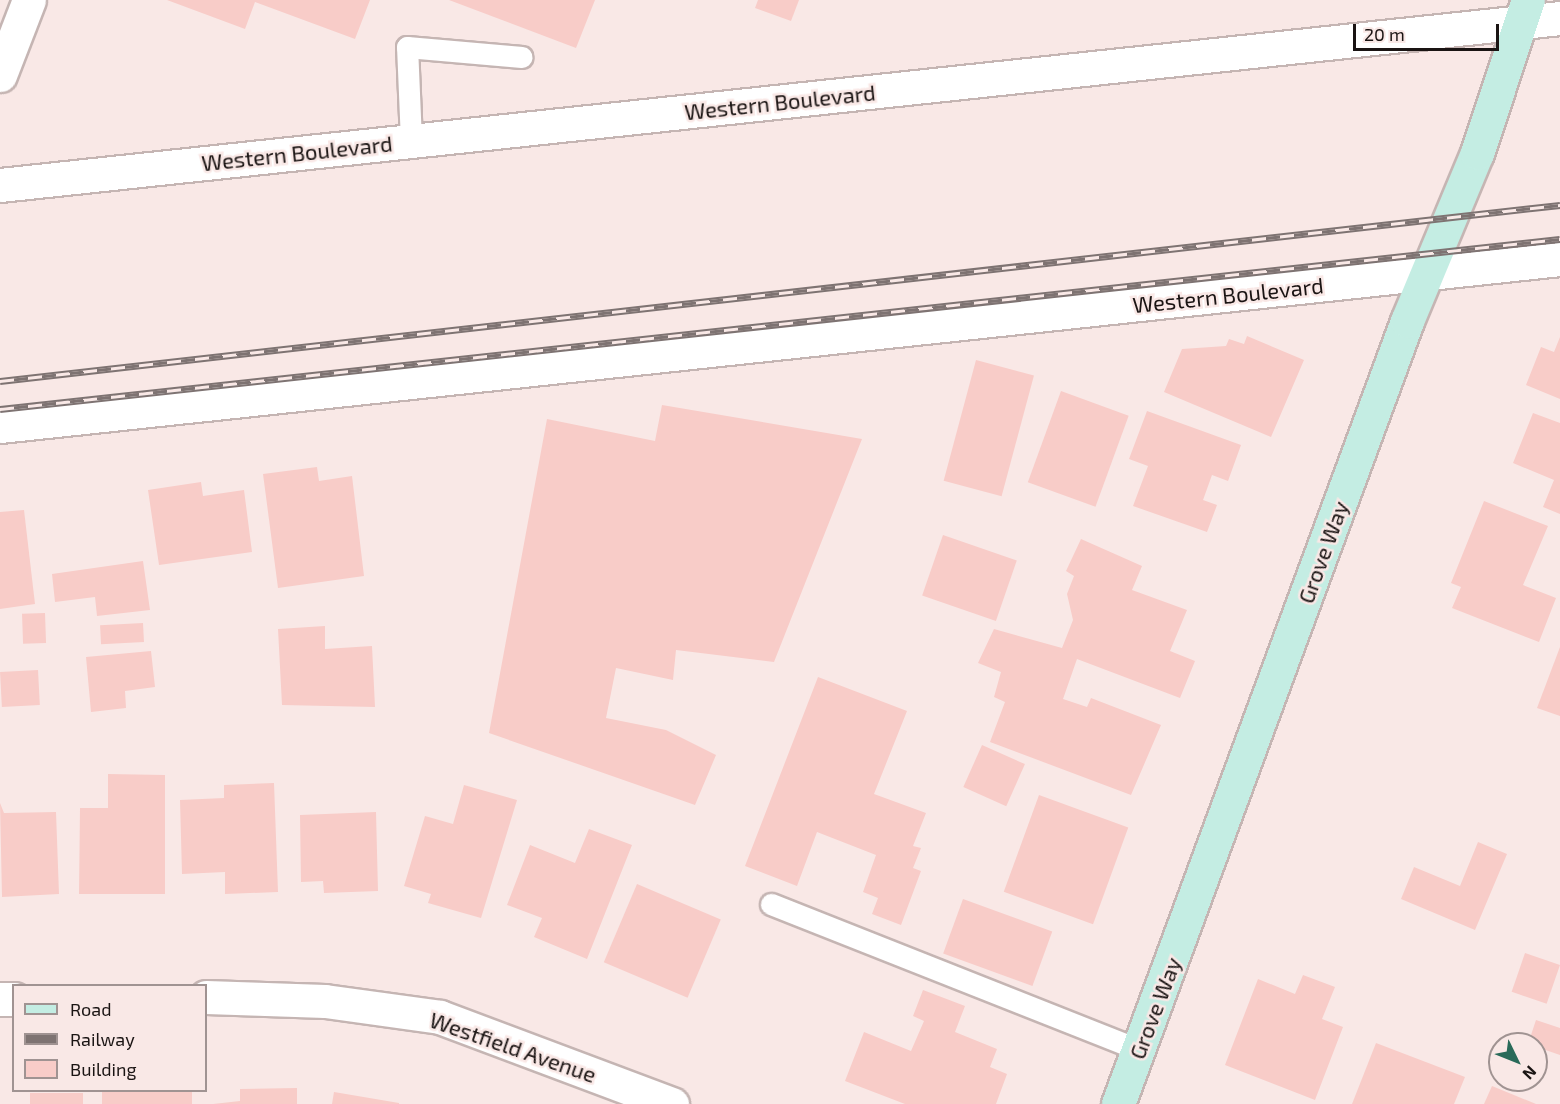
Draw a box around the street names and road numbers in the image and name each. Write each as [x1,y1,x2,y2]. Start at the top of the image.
street label: Western Boulevard [683,79,877,125]
street label: Western Boulevard [200,130,394,176]
street label: Western Boulevard [1131,272,1325,318]
street label: Grove Way [1292,497,1354,607]
street label: Grove Way [1123,953,1187,1063]
street label: Westfield Avenue [426,1006,600,1088]

